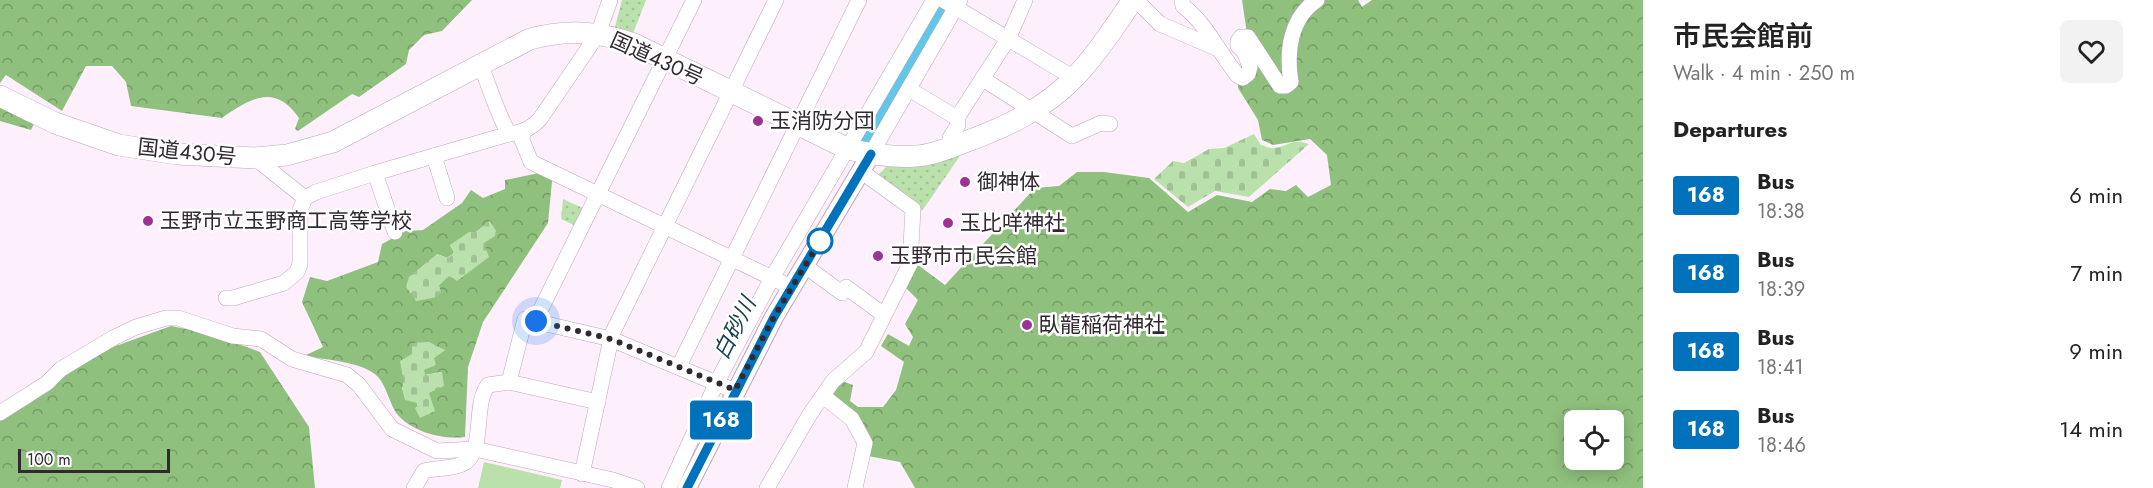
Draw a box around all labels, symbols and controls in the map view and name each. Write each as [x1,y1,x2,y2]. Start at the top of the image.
text: 市民会館前 [1673,16,1813,57]
button: heart [2060,20,2123,83]
street label: 国道430号 [606,25,708,93]
text: Walk · 4 min · 250 m [1673,59,1855,88]
place label: 玉消防分団 [770,106,875,136]
text: Departures [1673,113,1787,145]
marker: 玉消防分団 [751,114,765,128]
street label: 国道430号 [136,132,238,172]
text: Bus [1757,165,1794,197]
place label: 御神体 [977,167,1040,197]
marker: 御神体 [958,175,972,189]
text: 6 min [2069,179,2123,211]
text: 168 [1687,180,1725,210]
text: 18:38 [1757,197,1805,226]
place label: 玉野市立玉野商工高等学校 [160,206,412,236]
place label: 玉比咩神社 [960,208,1065,238]
marker: 玉野市立玉野商工高等学校 [141,214,155,228]
marker: 玉比咩神社 [941,216,955,230]
unlabelled marker [807,228,833,254]
place label: 玉野市市民会館 [890,241,1037,271]
text: Bus [1757,243,1794,275]
marker: 玉野市市民会館 [871,249,885,263]
text: 7 min [2070,257,2123,289]
text: 168 [1687,258,1725,288]
text: 18:39 [1757,275,1805,304]
water label: 白砂川 [705,290,764,365]
your location [521,306,551,336]
place label: 臥龍稲荷神社 [1039,310,1165,340]
marker: 臥龍稲荷神社 [1020,318,1034,332]
text: Bus [1757,321,1794,353]
text: 9 min [2069,335,2123,367]
text: 168 [1687,336,1725,366]
text: 18:41 [1757,353,1804,382]
text: Bus [1757,399,1794,431]
line badge: 168 [686,400,756,440]
text: 168 [702,405,740,435]
map controls [1564,410,1624,470]
button: locate [1564,410,1624,470]
text: 14 min [2059,413,2123,445]
text: 168 [1687,414,1725,444]
text: 18:46 [1757,431,1806,460]
scale bar [18,446,170,474]
text: 100 m [27,448,71,471]

